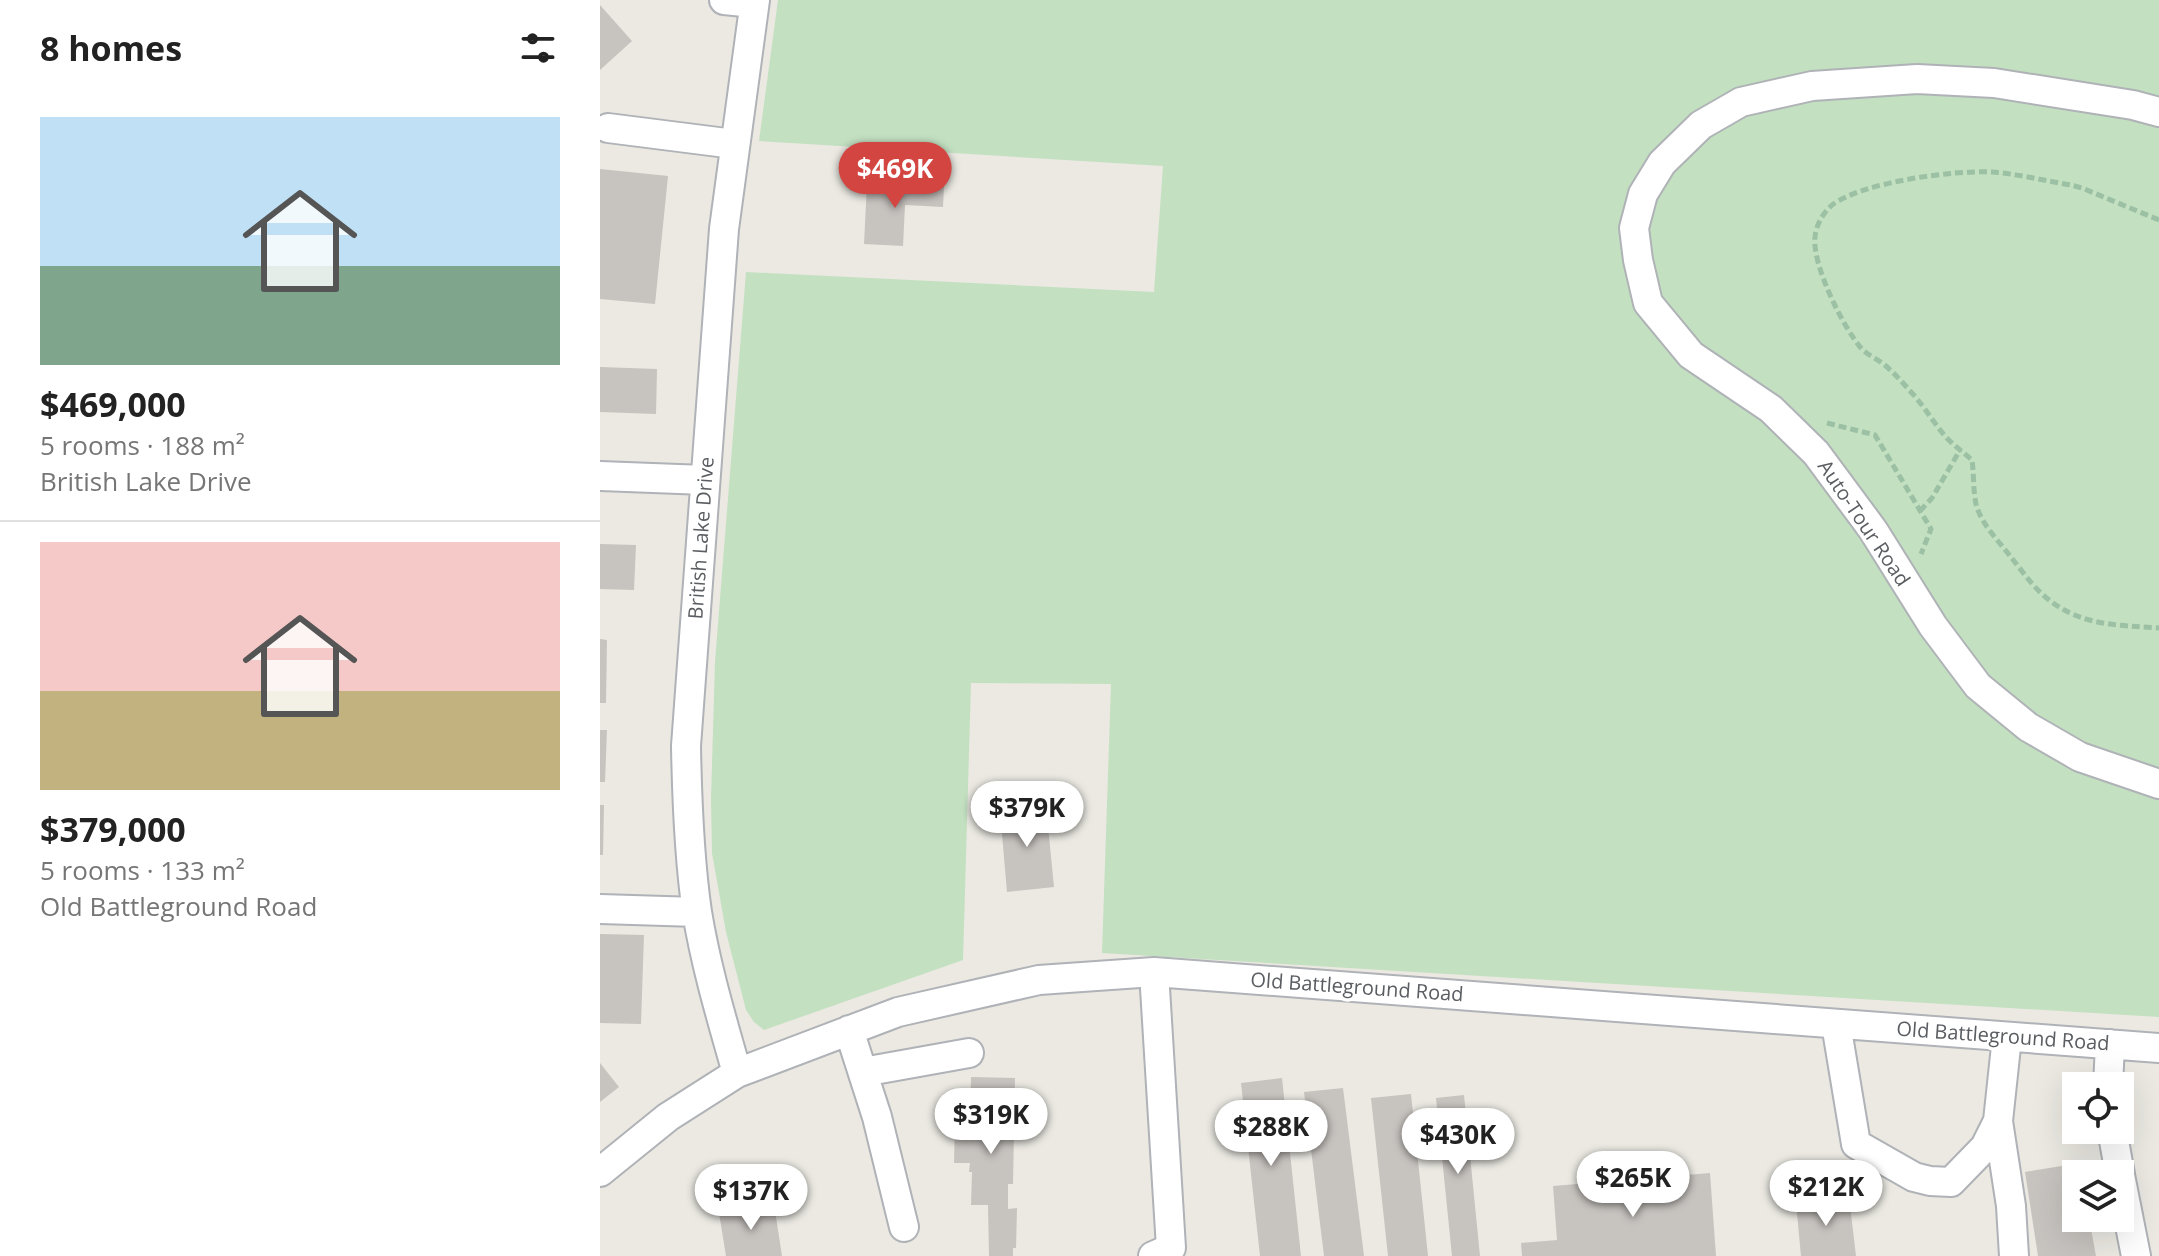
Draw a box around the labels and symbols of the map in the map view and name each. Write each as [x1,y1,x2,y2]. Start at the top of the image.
pin: $469K [839,142,951,210]
street label: Auto-Tour Road [1812,454,1917,591]
street label: British Lake Drive [681,456,720,620]
pin: $379K [971,781,1083,849]
street label: Old Battleground Road [1250,966,1464,1007]
street label: Old Battleground Road [1896,1015,2110,1056]
pin: $319K [935,1088,1047,1156]
pin: $288K [1215,1100,1327,1168]
pin: $430K [1402,1108,1514,1176]
pin: $265K [1577,1151,1689,1219]
pin: $212K [1770,1160,1882,1228]
pin: $137K [695,1164,807,1232]

